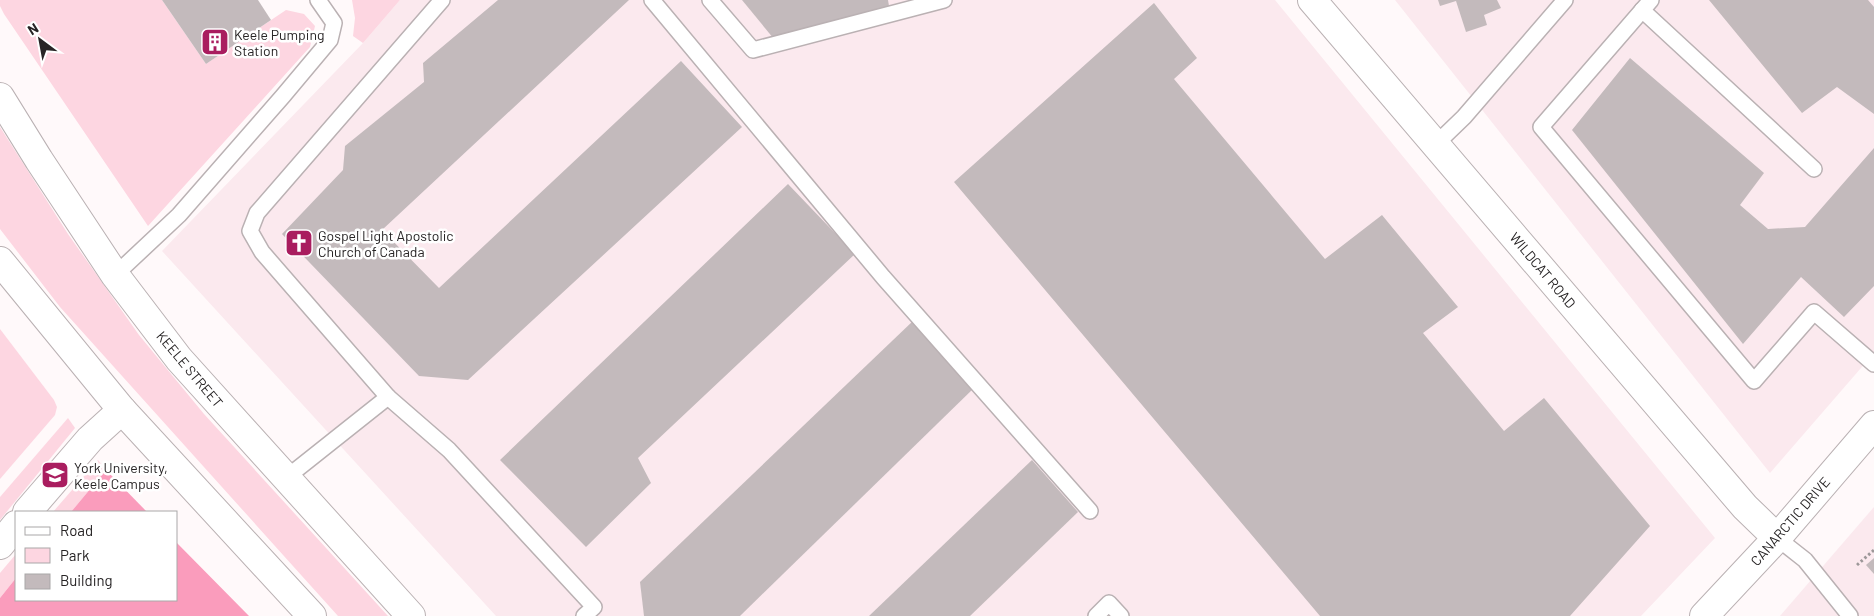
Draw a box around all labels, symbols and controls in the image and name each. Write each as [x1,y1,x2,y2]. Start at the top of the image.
north arrow [15,15,65,65]
text: N [24,19,41,38]
place label: Keele Pumping Station [234,26,324,59]
building icon: Keele Pumping Station [200,27,230,57]
place label: Gospel Light Apostolic Church of Canada [318,227,454,260]
church icon: Gospel Light Apostolic Church of Canada [284,228,314,258]
street label: WILDCAT ROAD [1506,229,1580,311]
street label: KEELE STREET [153,328,227,411]
place label: York University, Keele Campus [74,459,168,492]
school or university icon: York University, Keele Campus [40,460,70,490]
street label: CANARCTIC DRIVE [1747,473,1833,569]
legend [15,511,178,601]
text: Road [60,521,93,539]
text: Park [60,546,90,564]
text: Building [60,571,113,589]

